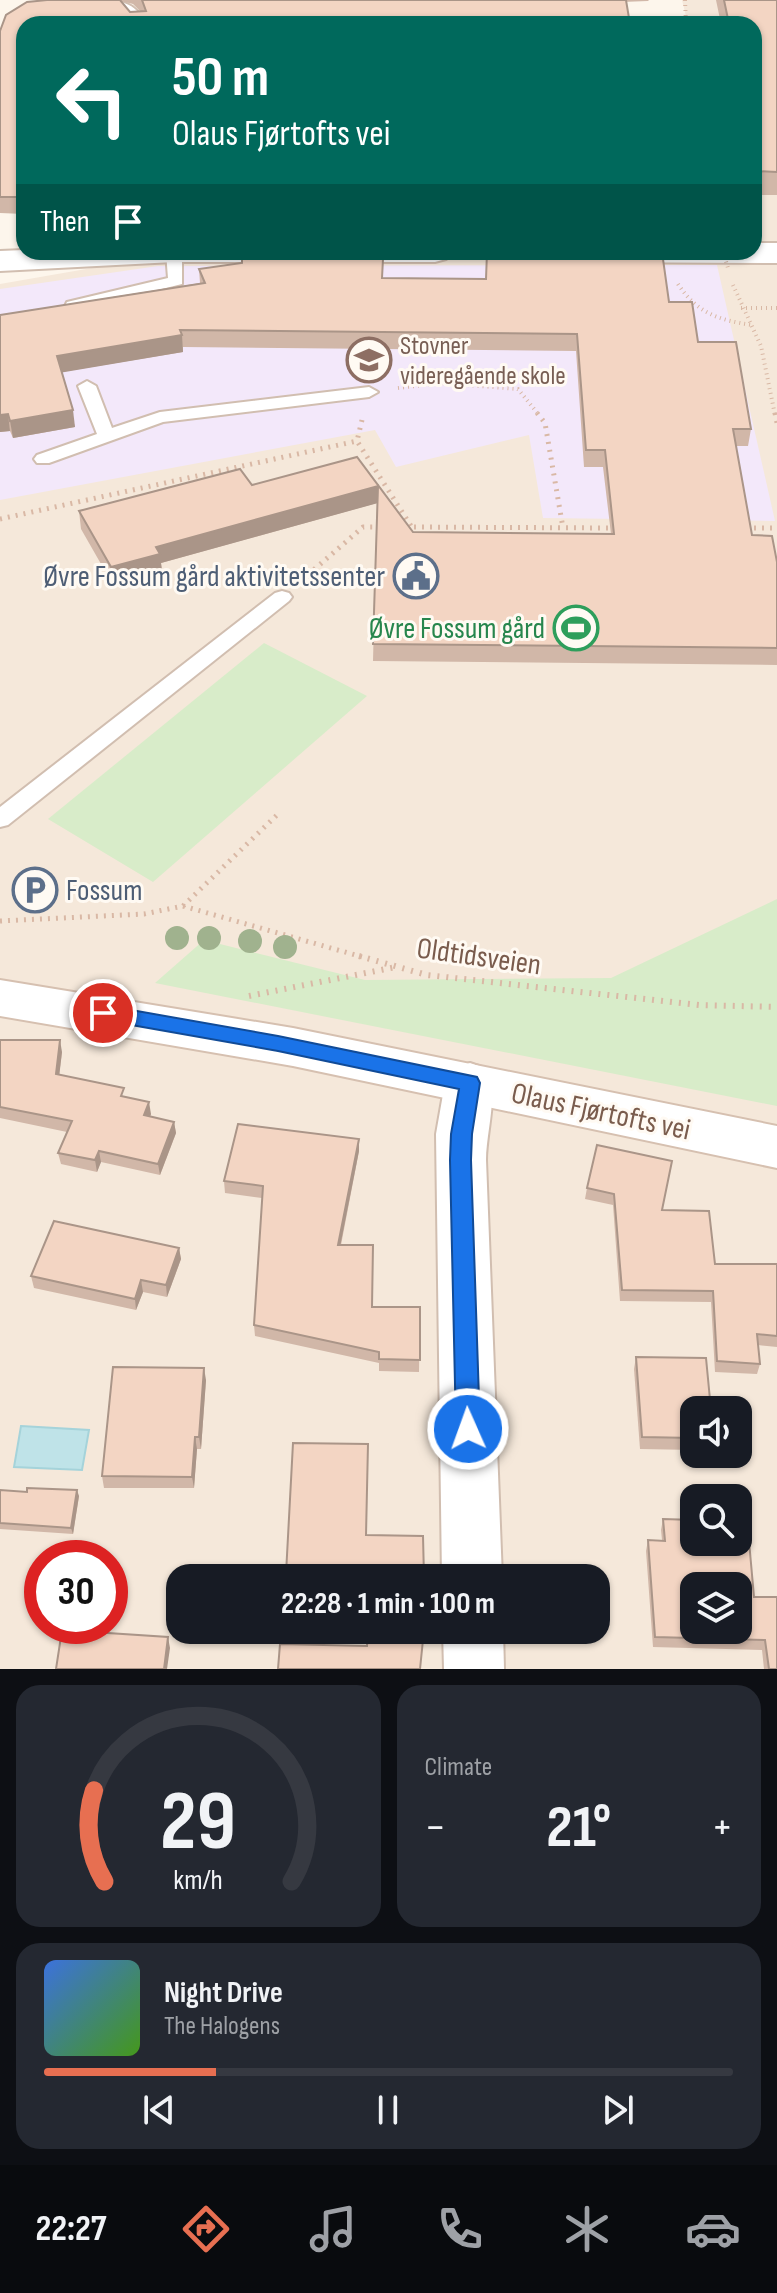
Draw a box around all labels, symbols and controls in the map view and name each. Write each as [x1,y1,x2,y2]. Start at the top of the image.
text: 50 m [172,45,269,112]
icon: left [40,48,144,152]
text: Olaus Fjørtofts vei [172,113,390,156]
icon: arrive [106,200,150,244]
text: Then [40,204,90,240]
place label: Stovner videregående skole [400,331,566,392]
school or university icon: Stovner videregående skole [345,336,393,384]
public building icon: Øvre Fossum gård aktivitetssenter [392,552,440,600]
place label: Øvre Fossum gård aktivitetssenter [43,559,385,595]
sports icon: Øvre Fossum gård [552,604,600,652]
place label: Øvre Fossum gård [369,611,545,647]
parking icon: Fossum [11,866,59,914]
place label: Fossum [66,873,142,909]
street label: Oldtidsveien [415,930,543,983]
pin [69,979,137,1047]
icon: arrive [81,991,125,1035]
street label: Olaus Fjørtofts vei [508,1075,694,1149]
position arrow [426,1387,510,1471]
map controls [680,1396,752,1644]
button: sound [680,1396,752,1468]
button: search [680,1484,752,1556]
speed limit sign: 30 [24,1540,128,1644]
button: layers [680,1572,752,1644]
text: 22:28 · 1 min · 100 m [281,1586,495,1622]
text: Climate [425,1752,492,1783]
text: 29 [160,1773,236,1873]
text: 21° [546,1792,611,1864]
text: − [425,1801,446,1854]
text: + [711,1801,733,1854]
text: km/h [174,1863,223,1898]
text: Night Drive [164,1975,283,2011]
text: The Halogens [164,2011,280,2042]
icon: previous [137,2088,181,2132]
icon: pause [366,2088,410,2132]
icon: next [596,2088,640,2132]
icon: directions [178,2201,234,2257]
icon: music [305,2201,361,2257]
icon: phone [432,2201,488,2257]
icon: climate [559,2201,615,2257]
icon: car [685,2201,741,2257]
text: 22:27 [35,2208,107,2251]

